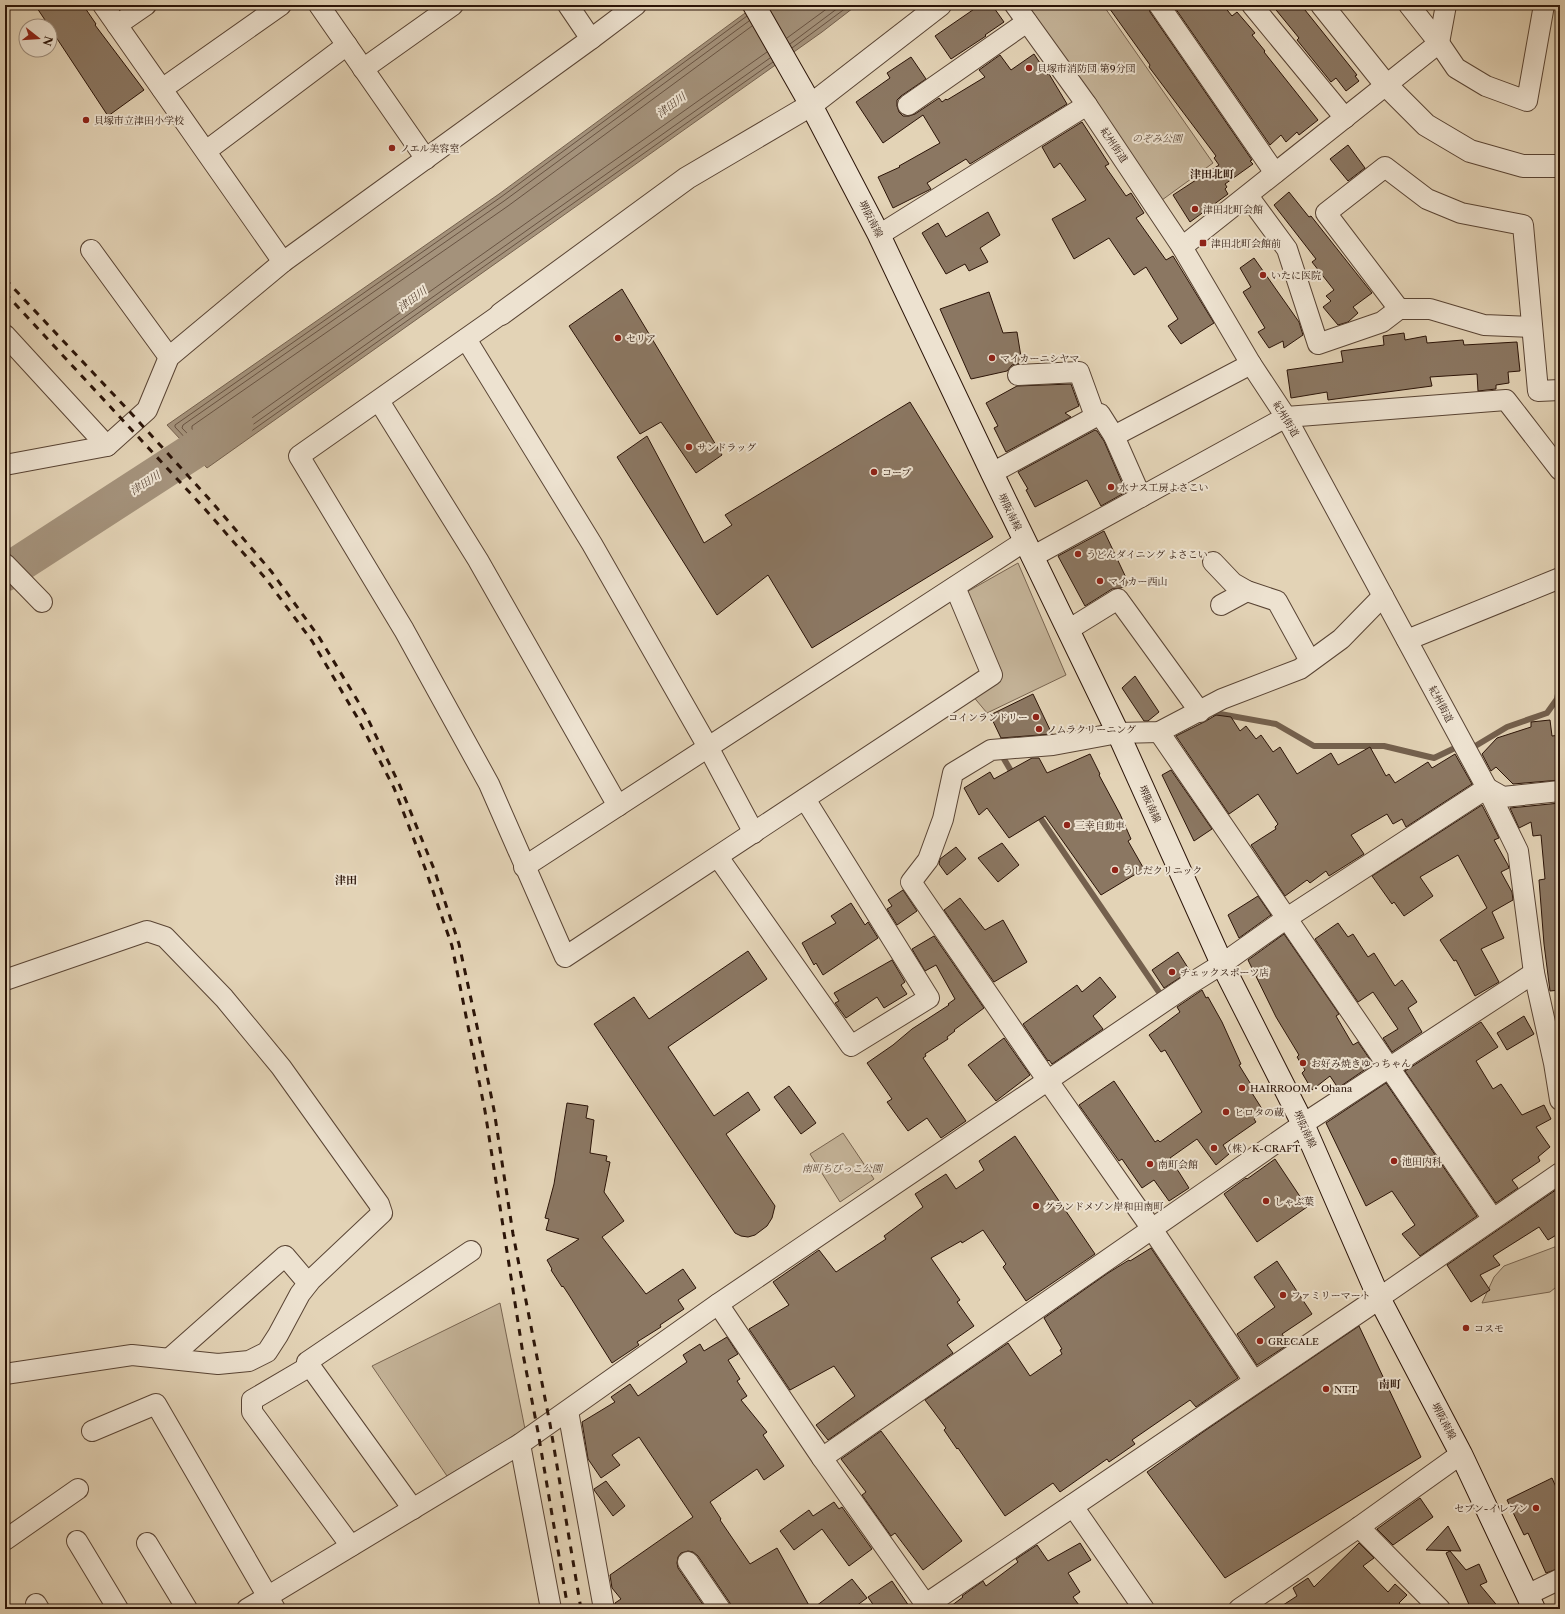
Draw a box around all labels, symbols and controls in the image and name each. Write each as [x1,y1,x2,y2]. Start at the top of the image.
north arrow [18,18,58,58]
text: N [39,34,56,48]
place label: 貝塚市消防団 第9分団 [1037,62,1136,75]
marker: 貝塚市消防団 第9分団 [1024,63,1034,73]
water label: 津田川 [654,89,689,121]
place label: 貝塚市立津田小学校 [94,114,184,127]
marker: 貝塚市立津田小学校 [81,115,91,125]
street label: 紀州街道 [1097,125,1131,165]
park label: のぞみ公園 [1132,132,1184,145]
place label: ノエル美容室 [400,142,460,155]
marker: ノエル美容室 [387,143,397,153]
district label: 津田北町 [1190,167,1234,181]
street label: 堺阪南線 [856,198,886,240]
place label: 津田北町会館 [1203,203,1263,216]
marker: 津田北町会館 [1190,204,1200,214]
place label: 津田北町会館前 [1211,237,1281,250]
marker: 津田北町会館前 [1198,238,1208,248]
place label: いたに医院 [1271,269,1321,282]
marker: いたに医院 [1258,270,1268,280]
water label: 津田川 [395,283,430,315]
place label: セリア [626,332,656,345]
marker: セリア [613,333,623,343]
place label: マイカーニシヤマ [1000,352,1080,365]
marker: マイカーニシヤマ [987,353,997,363]
street label: 紀州街道 [1270,399,1302,439]
place label: サンドラッグ [697,441,756,454]
marker: サンドラッグ [684,442,694,452]
place label: コープ [882,466,912,479]
marker: コープ [869,467,879,477]
water label: 津田川 [127,468,163,498]
place label: 水ナス工房よさこい [1119,481,1209,494]
marker: 水ナス工房よさこい [1106,482,1116,492]
street label: 堺阪南線 [995,491,1025,533]
place label: うどんダイニング よさこい [1086,548,1208,561]
marker: うどんダイニング よさこい [1073,549,1083,559]
place label: マイカー西山 [1108,575,1168,588]
marker: マイカー西山 [1095,576,1105,586]
street label: 紀州街道 [1426,683,1456,725]
place label: コインランドリー [948,711,1028,724]
marker: コインランドリー [1031,712,1041,722]
place label: ノムラクリーニング [1047,723,1136,736]
marker: ノムラクリーニング [1034,724,1044,734]
street label: 堺阪南線 [1136,783,1164,825]
place label: 三幸自動車 [1075,819,1125,832]
marker: 三幸自動車 [1062,820,1072,830]
place label: うしだクリニック [1123,864,1202,877]
marker: うしだクリニック [1110,865,1120,875]
district label: 津田 [335,873,357,887]
place label: チェックスポーツ店 [1180,966,1269,979]
marker: チェックスポーツ店 [1167,967,1177,977]
place label: お好み焼きゆっちゃん [1311,1057,1411,1070]
marker: お好み焼きゆっちゃん [1298,1058,1308,1068]
place label: HAIRROOM・Ohana [1250,1082,1353,1095]
marker: HAIRROOM・Ohana [1237,1083,1247,1093]
place label: ヒロタの蔵 [1234,1106,1284,1119]
marker: ヒロタの蔵 [1221,1107,1231,1117]
street label: 堺阪南線 [1291,1108,1319,1150]
place label: （株）K-CRAFT [1222,1142,1301,1155]
marker: （株）K-CRAFT [1209,1143,1219,1153]
place label: 池田内科 [1402,1155,1442,1168]
marker: 池田内科 [1389,1156,1399,1166]
place label: 南町会館 [1158,1158,1198,1171]
marker: 南町会館 [1145,1159,1155,1169]
park label: 南町ちびっこ公園 [802,1162,884,1175]
place label: しゃぶ葉 [1274,1195,1314,1208]
marker: しゃぶ葉 [1261,1196,1271,1206]
place label: グランドメゾン岸和田南町 [1044,1200,1164,1213]
marker: グランドメゾン岸和田南町 [1031,1201,1041,1211]
place label: ファミリーマート [1291,1289,1371,1302]
marker: ファミリーマート [1278,1290,1288,1300]
place label: コスモ [1474,1322,1504,1335]
marker: コスモ [1461,1323,1471,1333]
place label: GRECALE [1268,1335,1319,1348]
marker: GRECALE [1255,1336,1265,1346]
district label: 南町 [1379,1377,1401,1391]
place label: NTT [1334,1383,1358,1396]
marker: NTT [1321,1384,1331,1394]
street label: 堺阪南線 [1429,1400,1459,1442]
place label: セブン-イレブン [1454,1502,1528,1515]
marker: セブン-イレブン [1531,1503,1541,1513]

